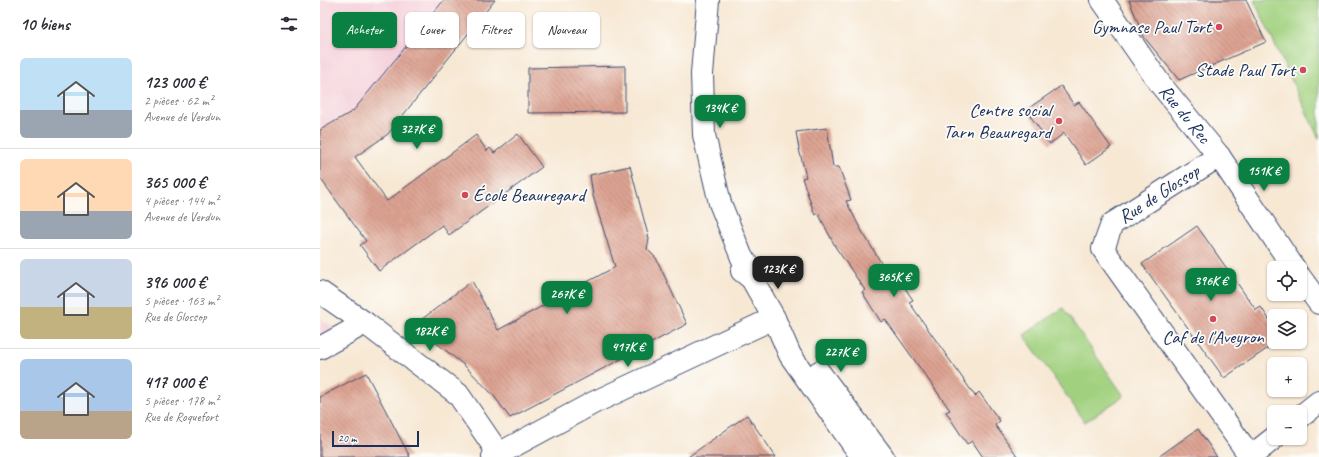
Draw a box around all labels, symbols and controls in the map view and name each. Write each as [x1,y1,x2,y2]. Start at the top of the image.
chip: Acheter [332,12,397,48]
chip: Louer [405,12,459,48]
chip: Filtres [467,12,525,48]
chip: Nouveau [533,12,600,48]
icon: filters [278,13,300,35]
text: 10 biens [20,14,70,35]
place label: Gymnase Paul Tort [1092,15,1213,39]
marker: Gymnase Paul Tort [1214,22,1224,32]
place label: Stade Paul Tort [1195,58,1297,82]
marker: Stade Paul Tort [1298,65,1308,75]
text: 123 000 € [144,72,206,93]
icon: home [52,74,100,122]
street label: Rue du Rec [1153,80,1217,150]
text: 2 pièces · 62 m² [144,93,213,109]
pin: 134K € [687,95,753,129]
place label: Centre social Tarn Beauregard [943,98,1055,144]
text: 134K € [703,100,737,116]
text: Avenue de Verdun [144,109,220,125]
pin: 327K € [384,116,450,150]
marker: Centre social Tarn Beauregard [1054,116,1064,126]
text: 327K € [400,121,434,137]
street label: Rue de Glossop [1114,158,1206,229]
pin: 151K € [1231,158,1297,192]
text: 151K € [1248,163,1280,179]
text: 365 000 € [144,172,206,193]
icon: home [52,175,100,223]
place label: École Beauregard [473,183,588,207]
marker: École Beauregard [460,190,470,200]
text: 4 pièces · 144 m² [144,193,219,209]
text: Avenue de Verdun [144,209,220,225]
pin: 123K € [745,256,811,290]
text: 123K € [761,261,795,277]
map controls [1267,261,1307,445]
button: locate [1267,261,1307,301]
pin: 365K € [861,264,927,298]
pin: 396K € [1178,268,1244,302]
text: 365K € [877,269,911,285]
text: 396 000 € [144,272,206,293]
text: 396K € [1194,273,1228,289]
icon: home [52,275,100,323]
pin: 267K € [534,281,600,315]
text: 267K € [550,286,584,302]
text: 5 pièces · 163 m² [144,293,219,309]
text: Rue de Glossop [144,309,207,325]
button: layers [1267,309,1307,349]
marker: Caf de l'Aveyron [1208,314,1218,324]
pin: 182K € [397,318,463,352]
text: 182K € [413,323,447,339]
place label: Caf de l'Aveyron [1162,325,1264,349]
pin: 417K € [595,334,661,368]
text: 417K € [611,339,645,355]
pin: 227K € [808,339,874,373]
text: 227K € [824,344,858,360]
button: + [1267,357,1307,397]
text: 417 000 € [144,372,206,393]
icon: home [52,375,100,423]
text: 5 pièces · 178 m² [144,393,219,409]
button: − [1267,405,1307,445]
text: Rue de Roquefort [144,409,218,425]
scale bar [332,429,419,448]
text: 20 m [338,431,357,445]

